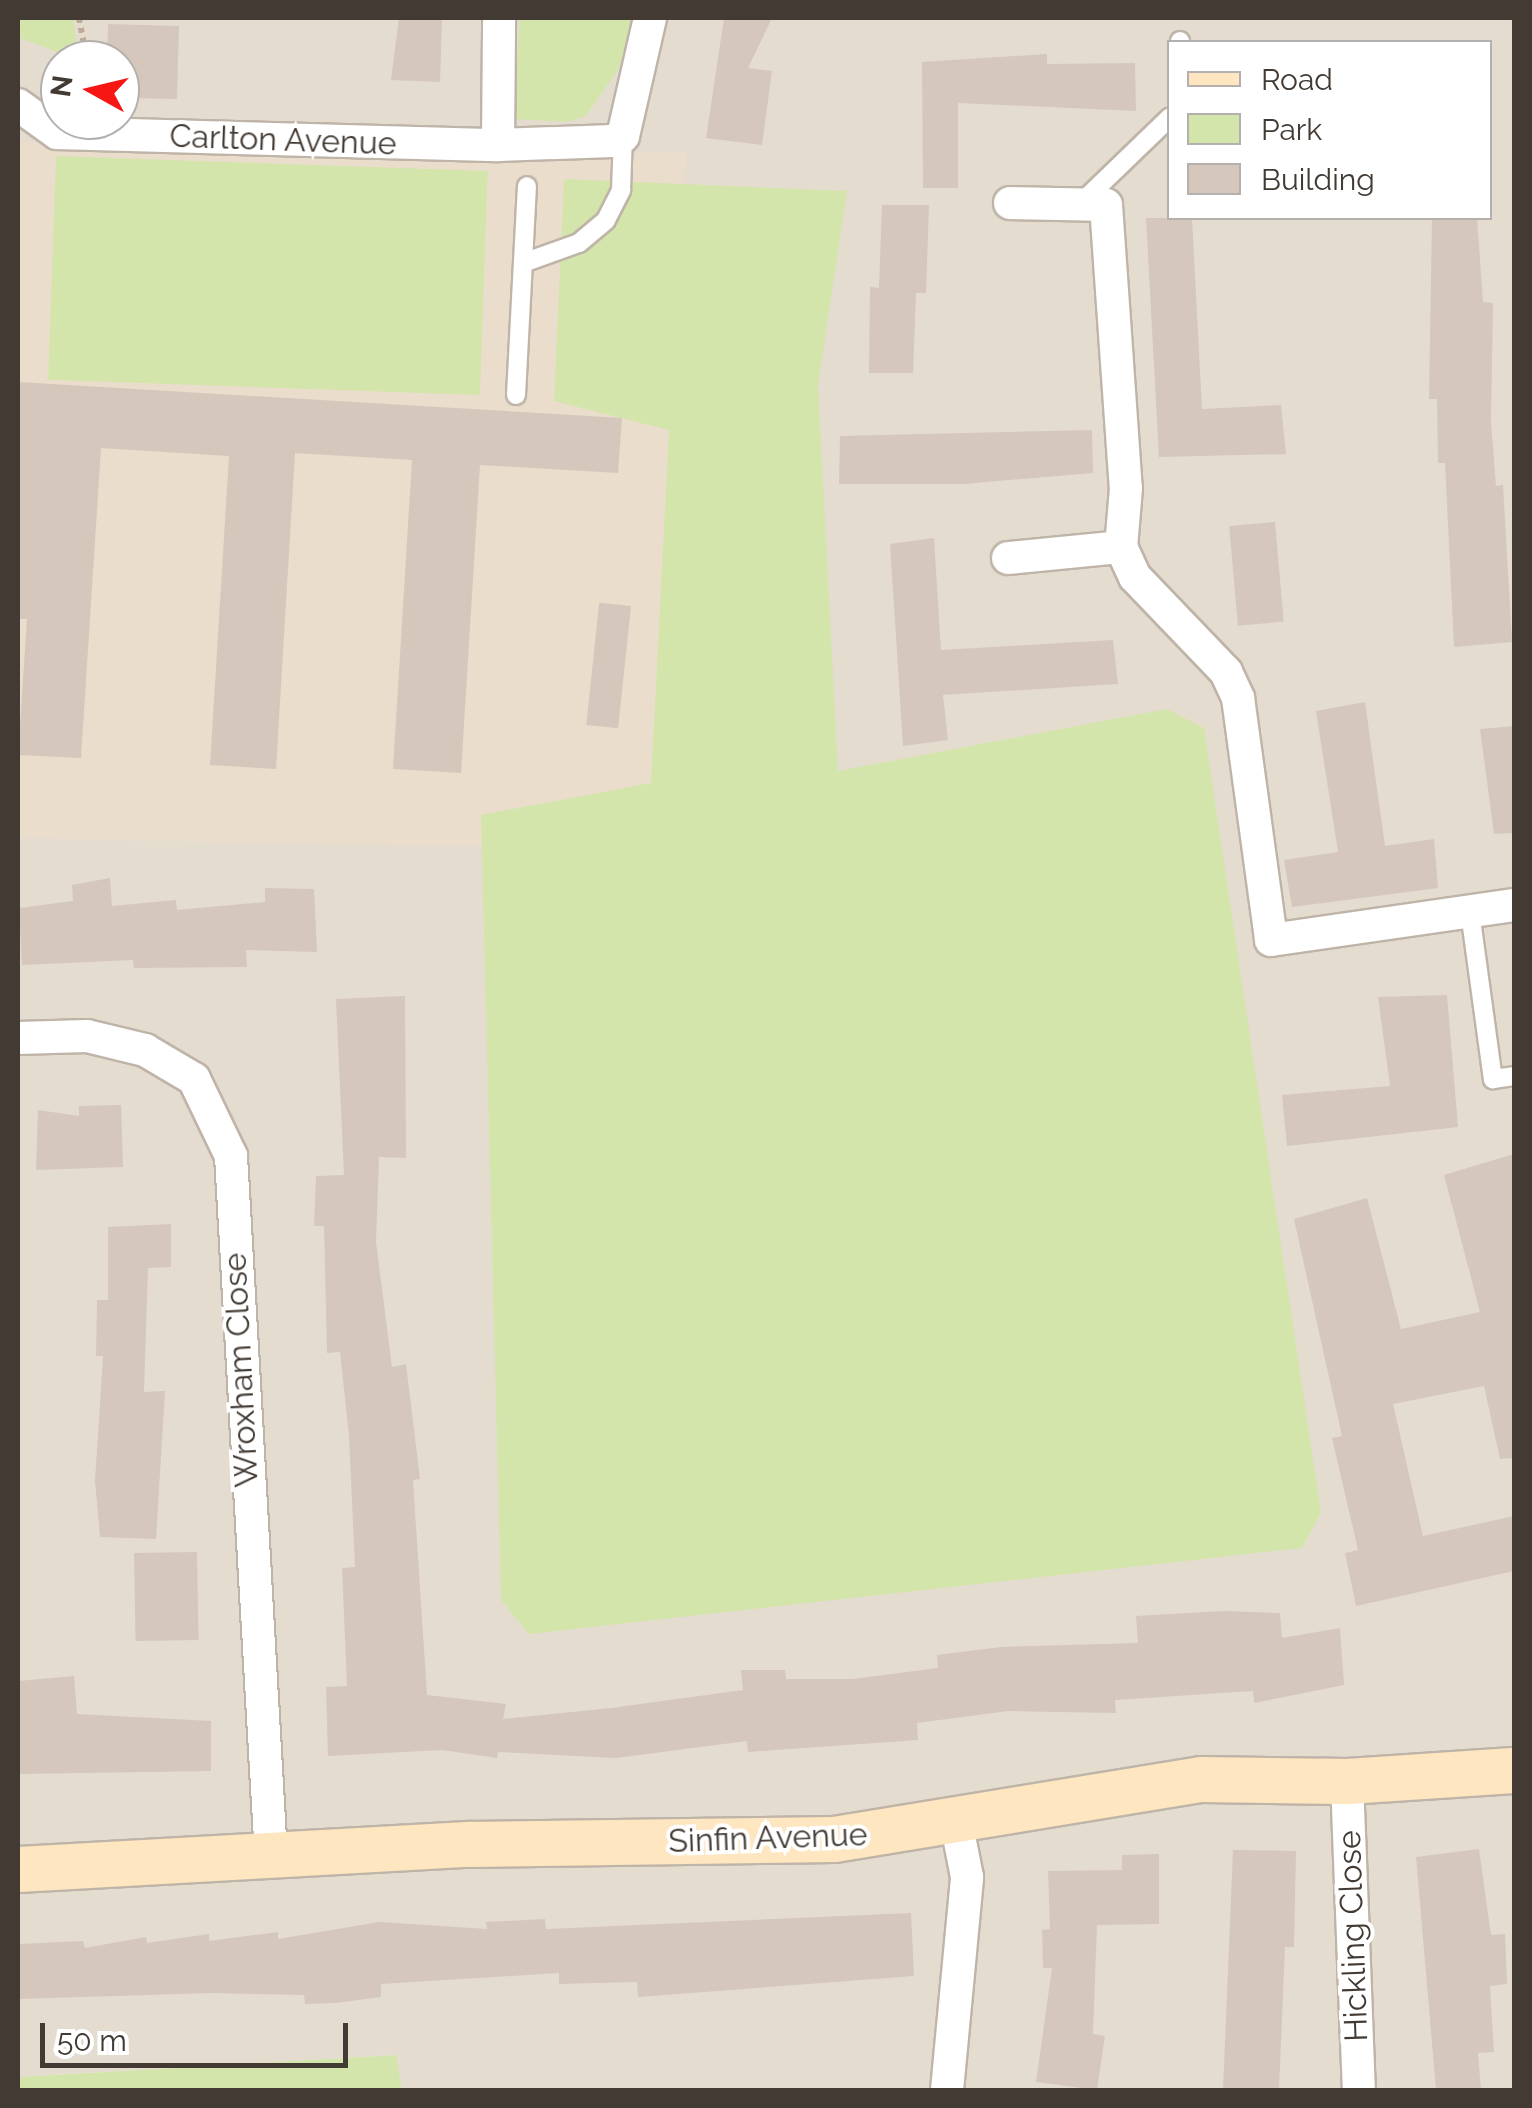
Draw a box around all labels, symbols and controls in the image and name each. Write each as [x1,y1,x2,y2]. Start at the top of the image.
north arrow [40,40,140,140]
legend [1167,40,1492,220]
text: Road [1261,62,1333,97]
text: N [44,73,80,99]
text: Park [1261,112,1322,147]
street label: Carlton Avenue [168,117,398,163]
text: Building [1261,162,1375,197]
street label: Wroxham Close [216,1252,266,1488]
street label: Sinfin Avenue [667,1815,869,1861]
street label: Hickling Close [1330,1830,1376,2042]
scale bar [45,2003,352,2065]
text: 50 m [57,2023,127,2058]

